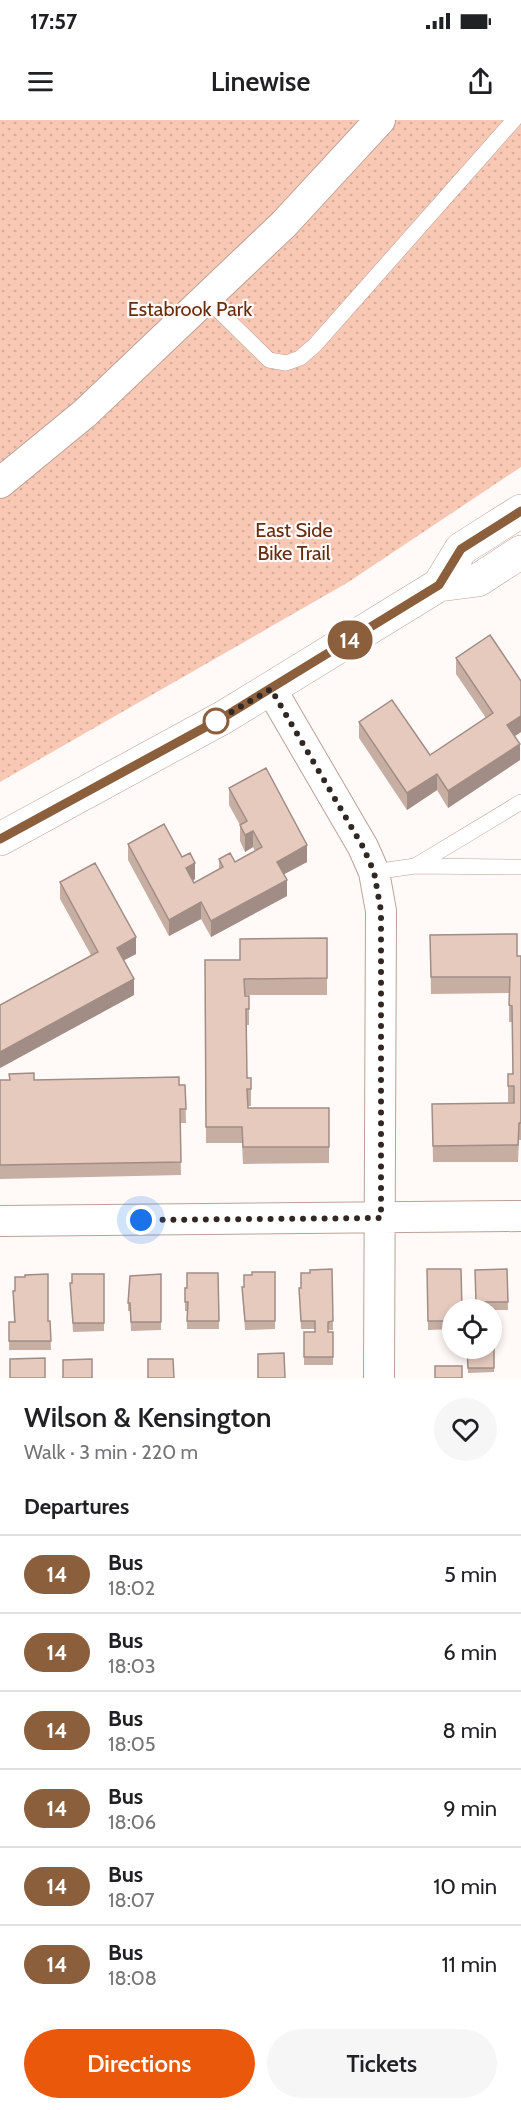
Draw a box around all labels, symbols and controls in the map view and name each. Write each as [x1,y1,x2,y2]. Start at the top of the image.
text: 17:57 [30,8,77,35]
icon: menu [24,65,57,98]
text: Linewise [211,65,310,98]
icon: share [464,65,497,98]
park label: Estabrook Park [128,297,252,321]
park label: East Side Bike Trail [255,518,333,565]
line badge: 14 [323,620,377,660]
text: 14 [340,628,360,653]
unlabelled marker [203,708,229,734]
your location [126,1205,156,1235]
map controls [442,1299,502,1359]
button: locate [442,1299,502,1359]
button: heart [434,1398,497,1461]
text: Wilson & Kensington [24,1400,272,1434]
text: Walk · 3 min · 220 m [24,1440,198,1464]
text: Departures [24,1493,129,1520]
text: Bus [108,1549,143,1576]
text: 5 min [444,1561,497,1588]
text: 14 [47,1562,67,1587]
text: 18:02 [108,1576,155,1600]
text: Bus [108,1627,143,1654]
text: 6 min [443,1639,497,1666]
text: 14 [47,1640,67,1665]
text: 18:03 [108,1654,156,1678]
text: Bus [108,1705,143,1732]
text: 8 min [442,1717,497,1744]
text: 14 [47,1718,67,1743]
text: 18:05 [108,1732,156,1756]
text: Bus [108,1783,143,1810]
text: 9 min [443,1795,497,1822]
text: 14 [47,1796,67,1821]
text: 18:06 [108,1810,156,1834]
text: Bus [108,1861,143,1888]
text: 10 min [433,1873,497,1900]
text: 14 [47,1874,67,1899]
text: 18:07 [108,1888,155,1912]
text: Bus [108,1939,143,1966]
text: 11 min [441,1951,497,1978]
text: 14 [47,1952,67,1977]
text: 18:08 [108,1966,157,1990]
button: Directions [24,2029,255,2098]
button: Tickets [267,2029,497,2098]

